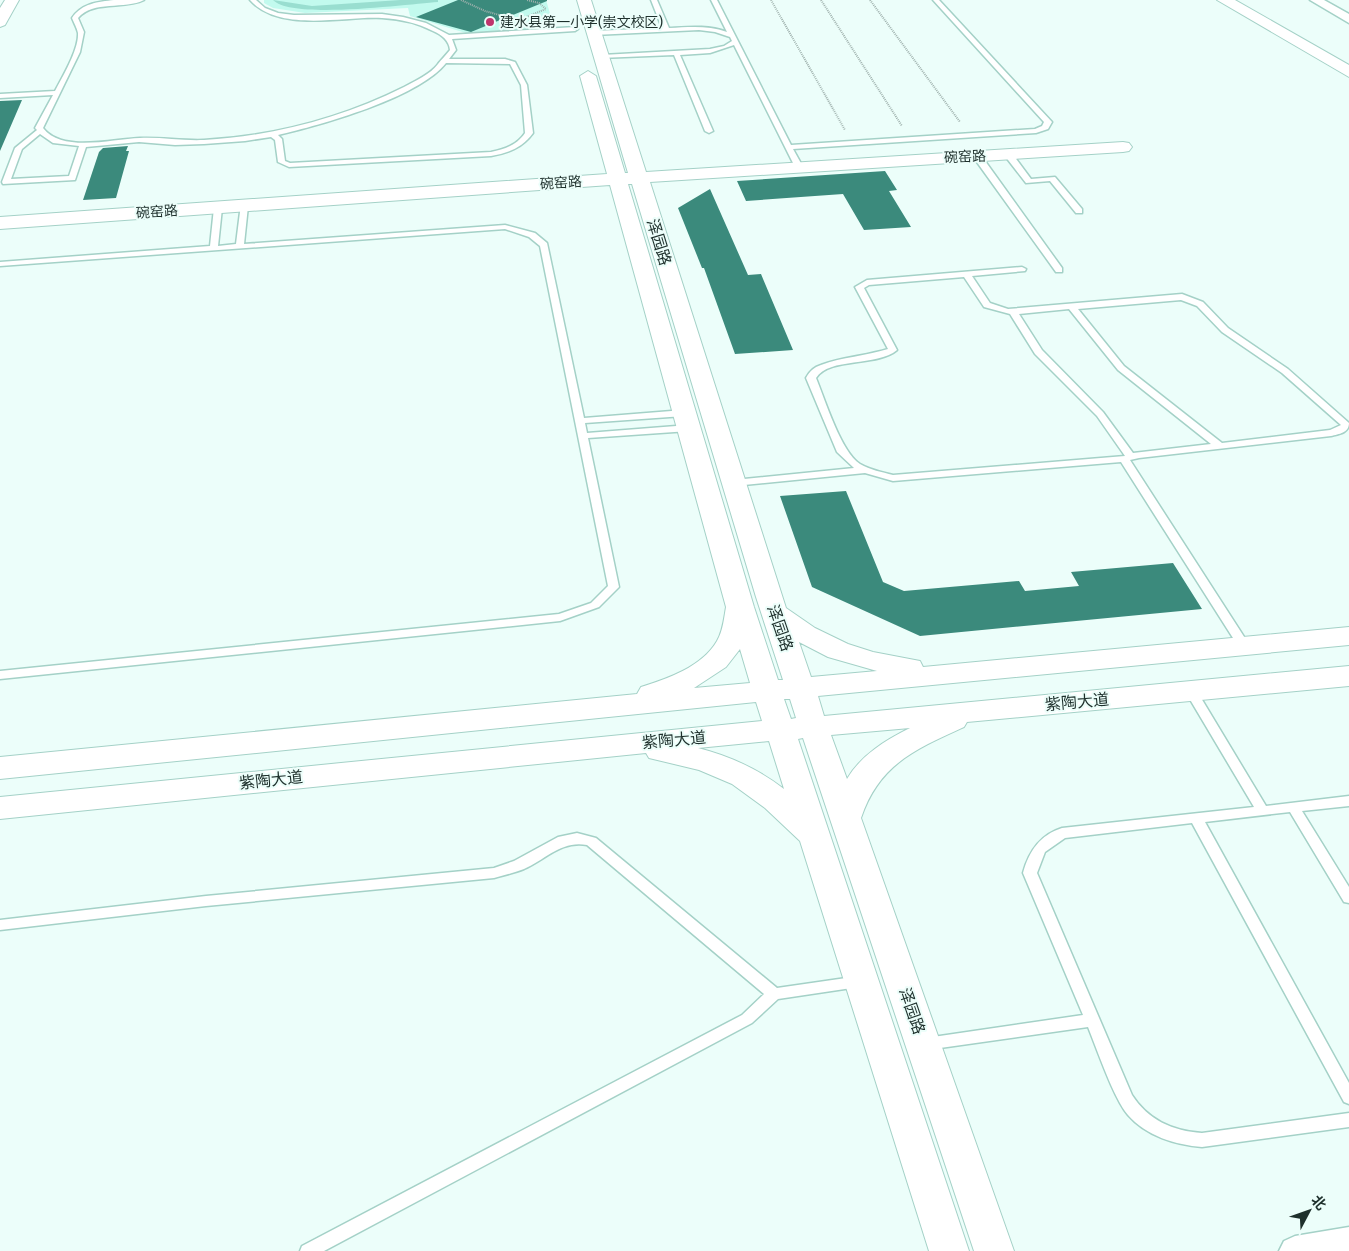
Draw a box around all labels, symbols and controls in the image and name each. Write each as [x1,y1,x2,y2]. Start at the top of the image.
place label: 建水县第一小学(崇文校区) [500,14,663,31]
marker: 建水县第一小学(崇文校区) [484,16,496,28]
street label: 碗窑路 [944,147,986,167]
street label: 碗窑路 [539,173,583,193]
street label: 碗窑路 [135,202,179,222]
street label: 泽园路 [643,216,675,268]
street label: 泽园路 [763,602,797,654]
street label: 紫陶大道 [1044,690,1110,714]
street label: 紫陶大道 [641,728,707,752]
street label: 紫陶大道 [238,767,304,793]
street label: 泽园路 [895,985,929,1037]
north arrow [1284,1186,1334,1236]
text: 北 [1307,1192,1329,1214]

